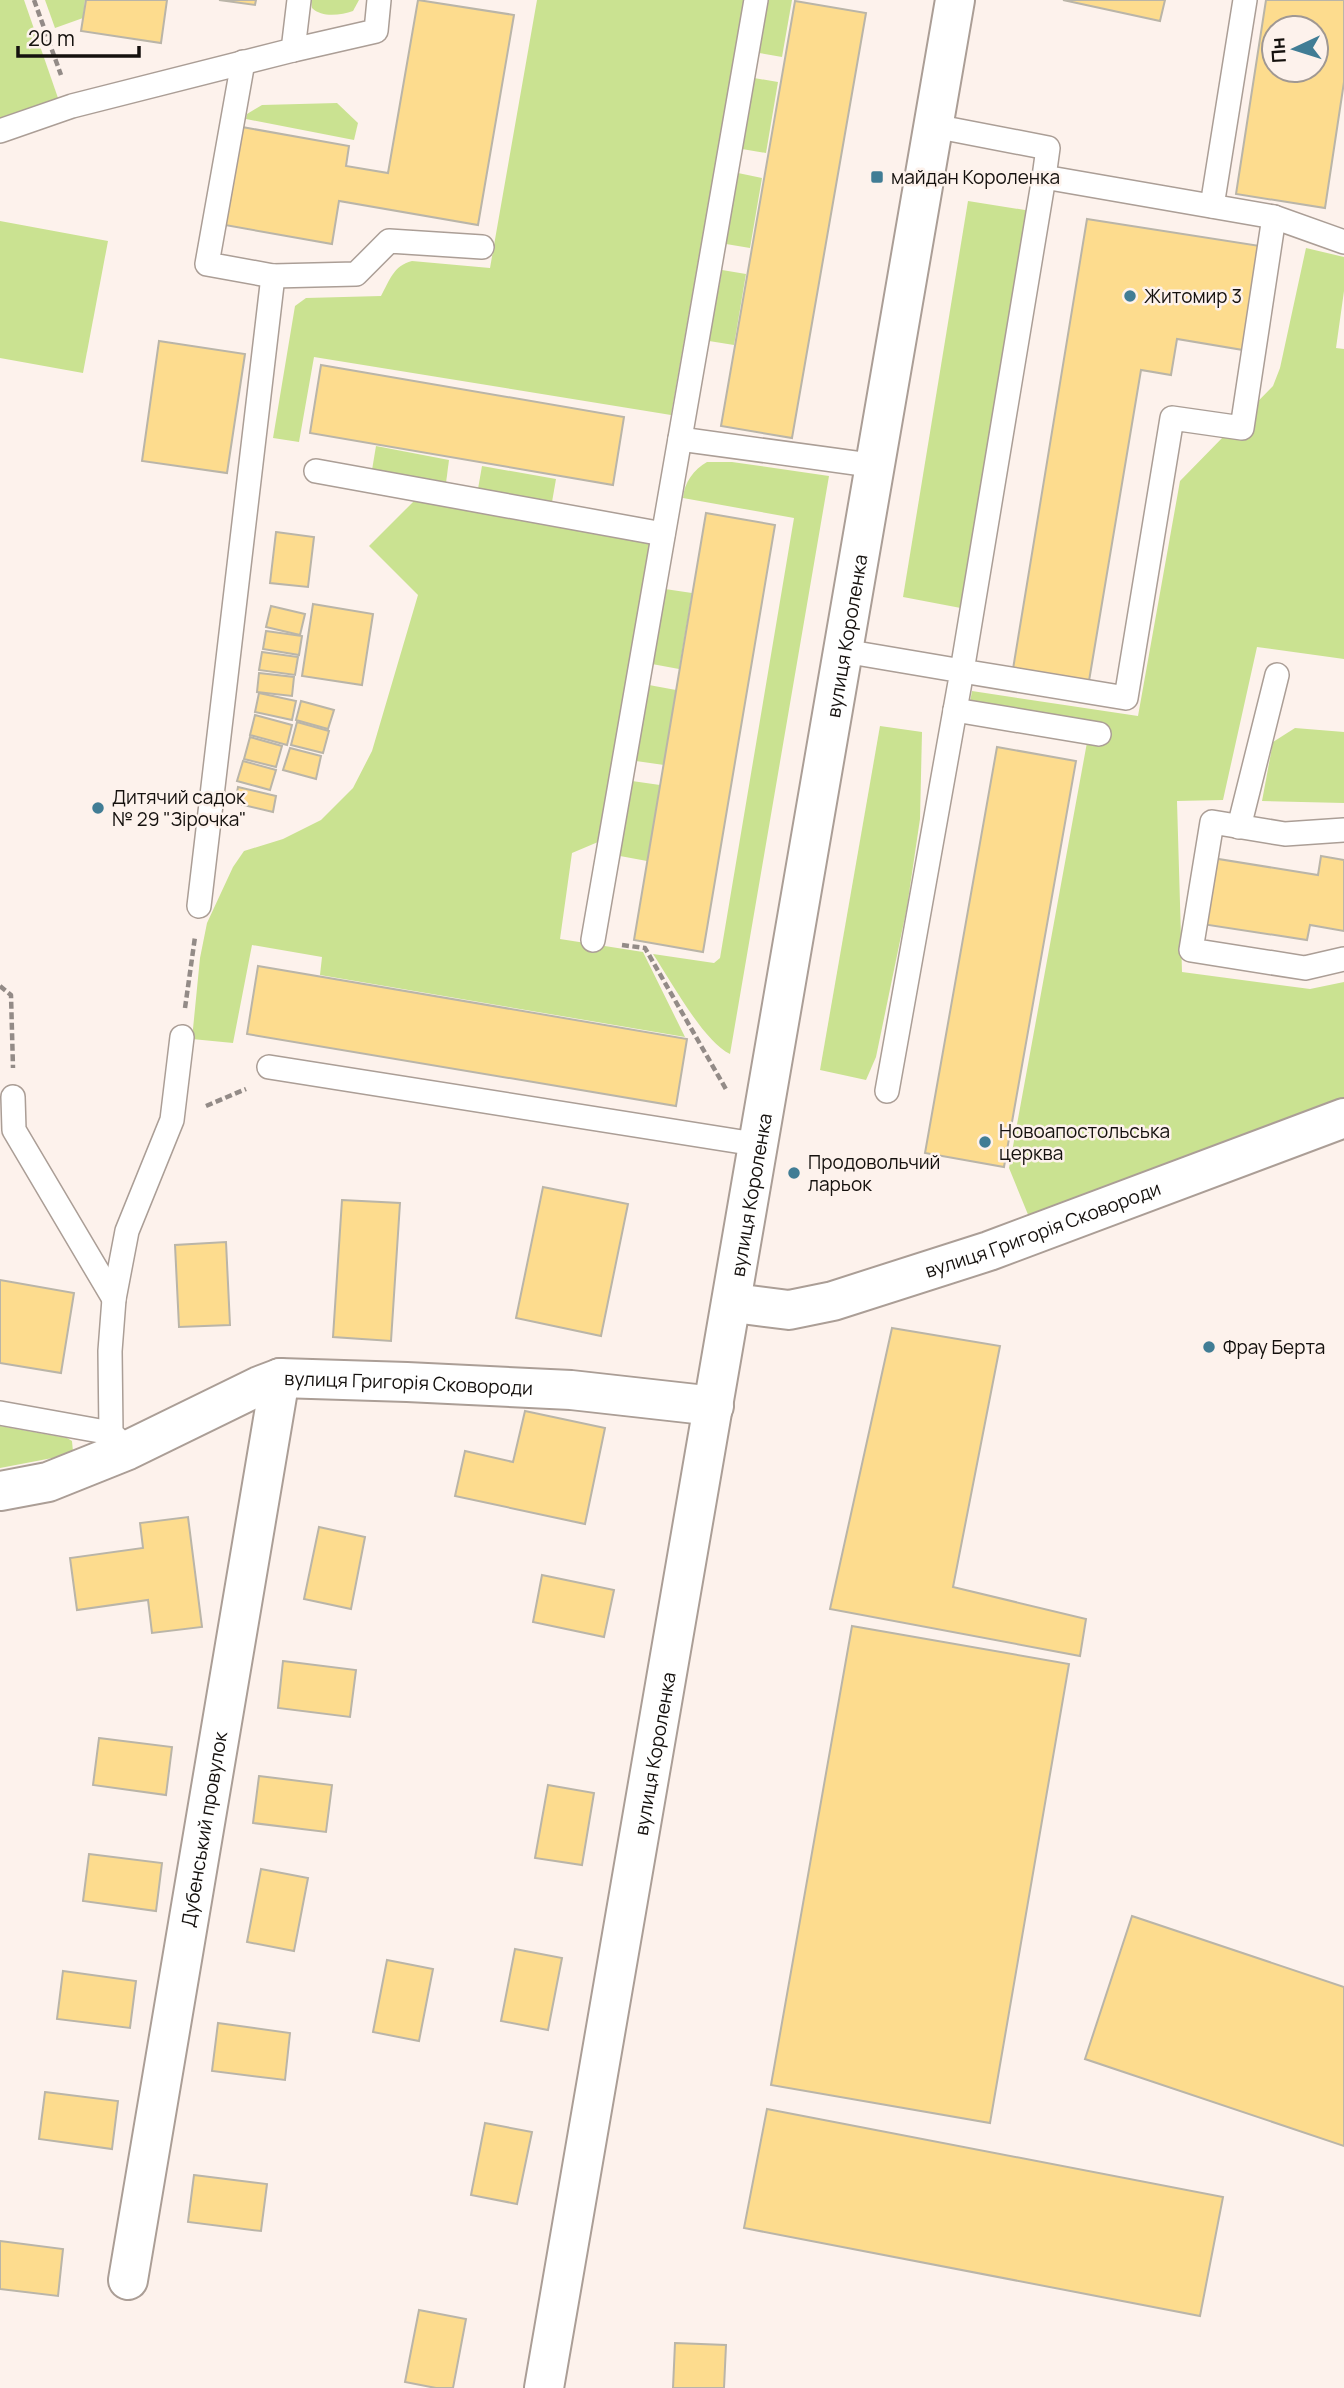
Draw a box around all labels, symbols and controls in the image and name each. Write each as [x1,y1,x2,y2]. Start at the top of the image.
scale bar [18,14,138,58]
north arrow [1260,14,1330,84]
text: 20 m [28,24,75,52]
text: Пн [1264,37,1292,64]
place label: майдан Короленка [891,164,1060,190]
marker: майдан Короленка [869,169,885,185]
place label: Житомир 3 [1144,283,1242,309]
marker: Житомир 3 [1122,288,1138,304]
street label: вулиця Короленка [820,552,874,720]
place label: Дитячий садок № 29 "Зірочка" [112,784,246,832]
marker: Дитячий садок № 29 "Зірочка" [90,800,106,816]
street label: вулиця Короленка [724,1111,778,1278]
place label: Новоапостольська церква [999,1118,1170,1166]
marker: Новоапостольська церква [977,1134,993,1150]
place label: Продовольчий ларьок [808,1149,940,1197]
marker: Продовольчий ларьок [786,1165,802,1181]
street label: вулиця Григорія Сковороди [922,1175,1164,1284]
place label: Фрау Берта [1223,1334,1325,1360]
marker: Фрау Берта [1201,1339,1217,1355]
street label: вулиця Григорія Сковороди [284,1365,534,1401]
street label: вулиця Короленка [628,1670,682,1837]
street label: Дубенський провулок [175,1729,233,1929]

